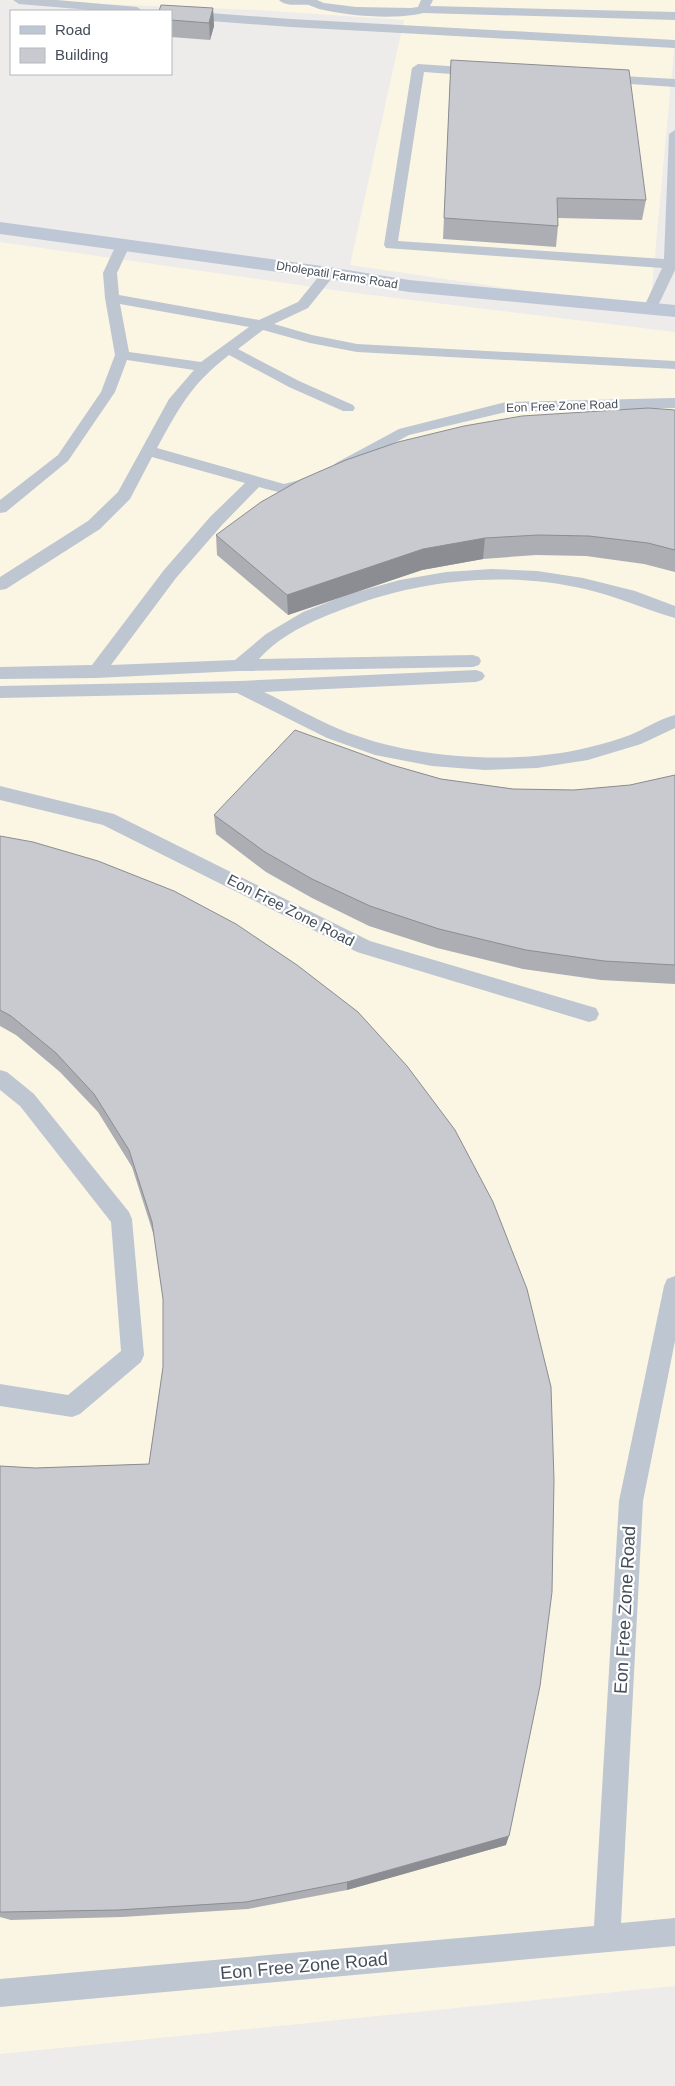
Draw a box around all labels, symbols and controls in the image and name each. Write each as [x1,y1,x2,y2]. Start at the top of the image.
legend [10,10,172,75]
text: Road [55,21,91,38]
text: Building [55,46,108,63]
street label: Dholepatil Farms Road [275,258,399,292]
street label: Eon Free Zone Road [506,397,618,415]
street label: Eon Free Zone Road [225,871,357,949]
street label: Eon Free Zone Road [611,1526,639,1694]
street label: Eon Free Zone Road [219,1949,389,1983]

